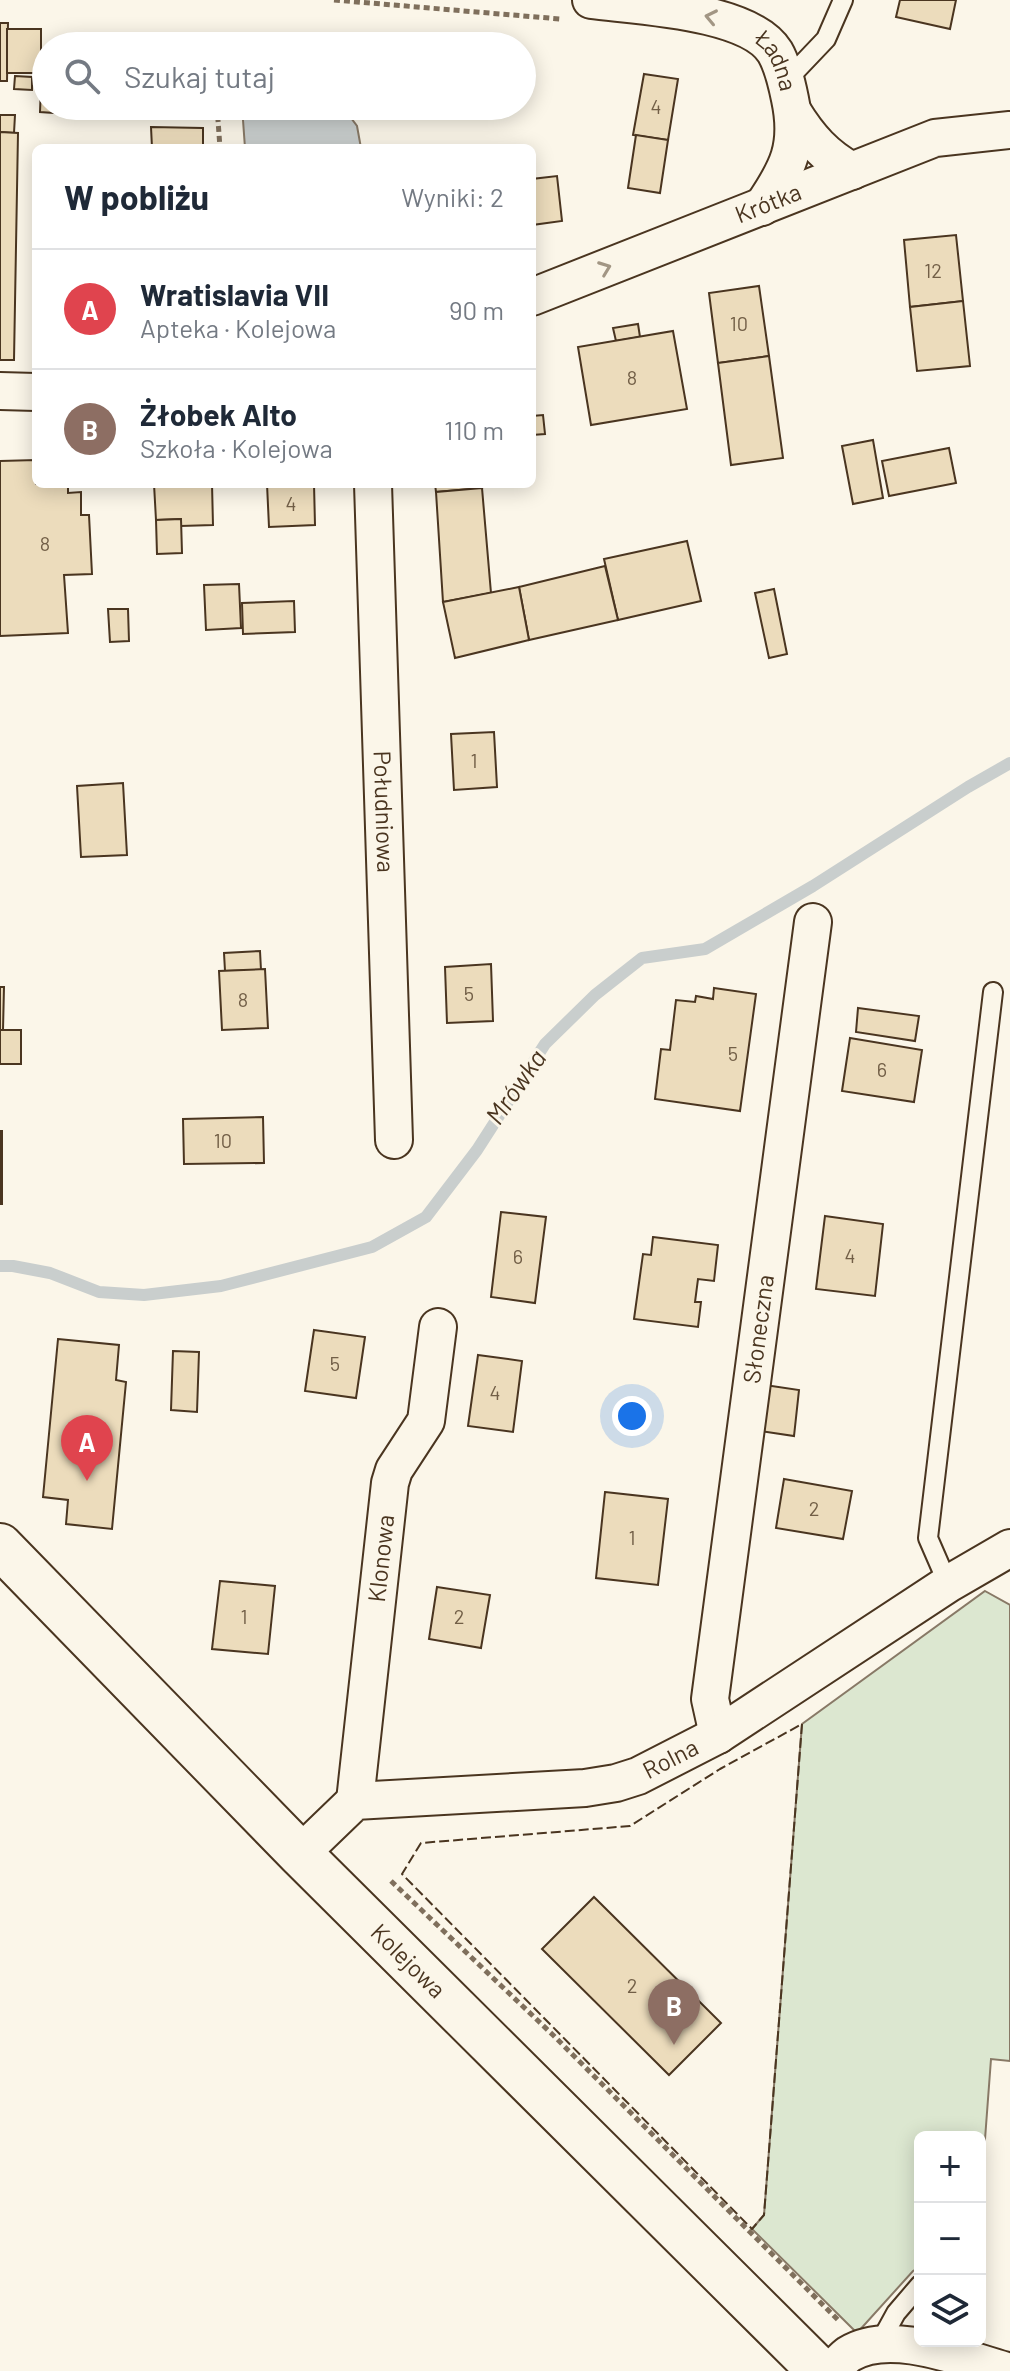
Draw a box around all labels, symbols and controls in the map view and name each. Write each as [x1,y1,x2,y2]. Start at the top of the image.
one-way arrow [704,9,718,26]
street label: Ładna [749,22,804,94]
search box [32,32,536,120]
icon: search [60,54,104,98]
text: Szukaj tutaj [124,58,275,94]
house number: 4 [650,94,662,118]
text: W pobliżu [64,176,209,217]
street label: Krótka [730,176,805,229]
text: Wyniki: 2 [401,181,504,212]
house number: 12 [924,258,942,282]
one-way arrow [597,261,611,278]
text: Wratislavia VII [140,276,329,312]
text: A [81,294,99,325]
text: 90 m [449,294,504,325]
house number: 10 [730,311,748,335]
text: Apteka · Kolejowa [140,312,336,343]
house number: 8 [627,365,637,389]
text: Żłobek Alto [140,396,297,432]
text: B [82,414,98,445]
text: 110 m [444,414,504,445]
text: Szkoła · Kolejowa [140,432,333,463]
house number: 4 [285,491,297,515]
house number: 8 [40,531,50,555]
house number: 1 [471,748,478,772]
street label: Południowa [369,750,401,873]
house number: 5 [464,981,474,1005]
house number: 8 [238,987,248,1011]
house number: 5 [728,1041,738,1065]
water label: Mrówka [478,1043,552,1130]
house number: 6 [877,1057,887,1081]
house number: 10 [214,1128,232,1152]
house number: 4 [844,1243,856,1267]
house number: 6 [513,1244,523,1268]
street label: Słoneczna [736,1273,779,1385]
house number: 5 [330,1351,340,1375]
house number: 4 [489,1380,501,1404]
your location [612,1396,652,1436]
pin: A [61,1415,113,1481]
house number: 2 [809,1496,819,1520]
street label: Klonowa [361,1513,399,1604]
house number: 1 [629,1525,636,1549]
house number: 1 [241,1604,248,1628]
house number: 2 [454,1604,464,1628]
street label: Rolna [637,1732,703,1784]
street label: Kolejowa [365,1917,452,2003]
house number: 2 [627,1973,637,1997]
pin: B [648,1979,700,2045]
map controls [914,2131,986,2347]
button: + [914,2131,986,2203]
button: − [914,2203,986,2275]
button: layers [914,2275,986,2347]

